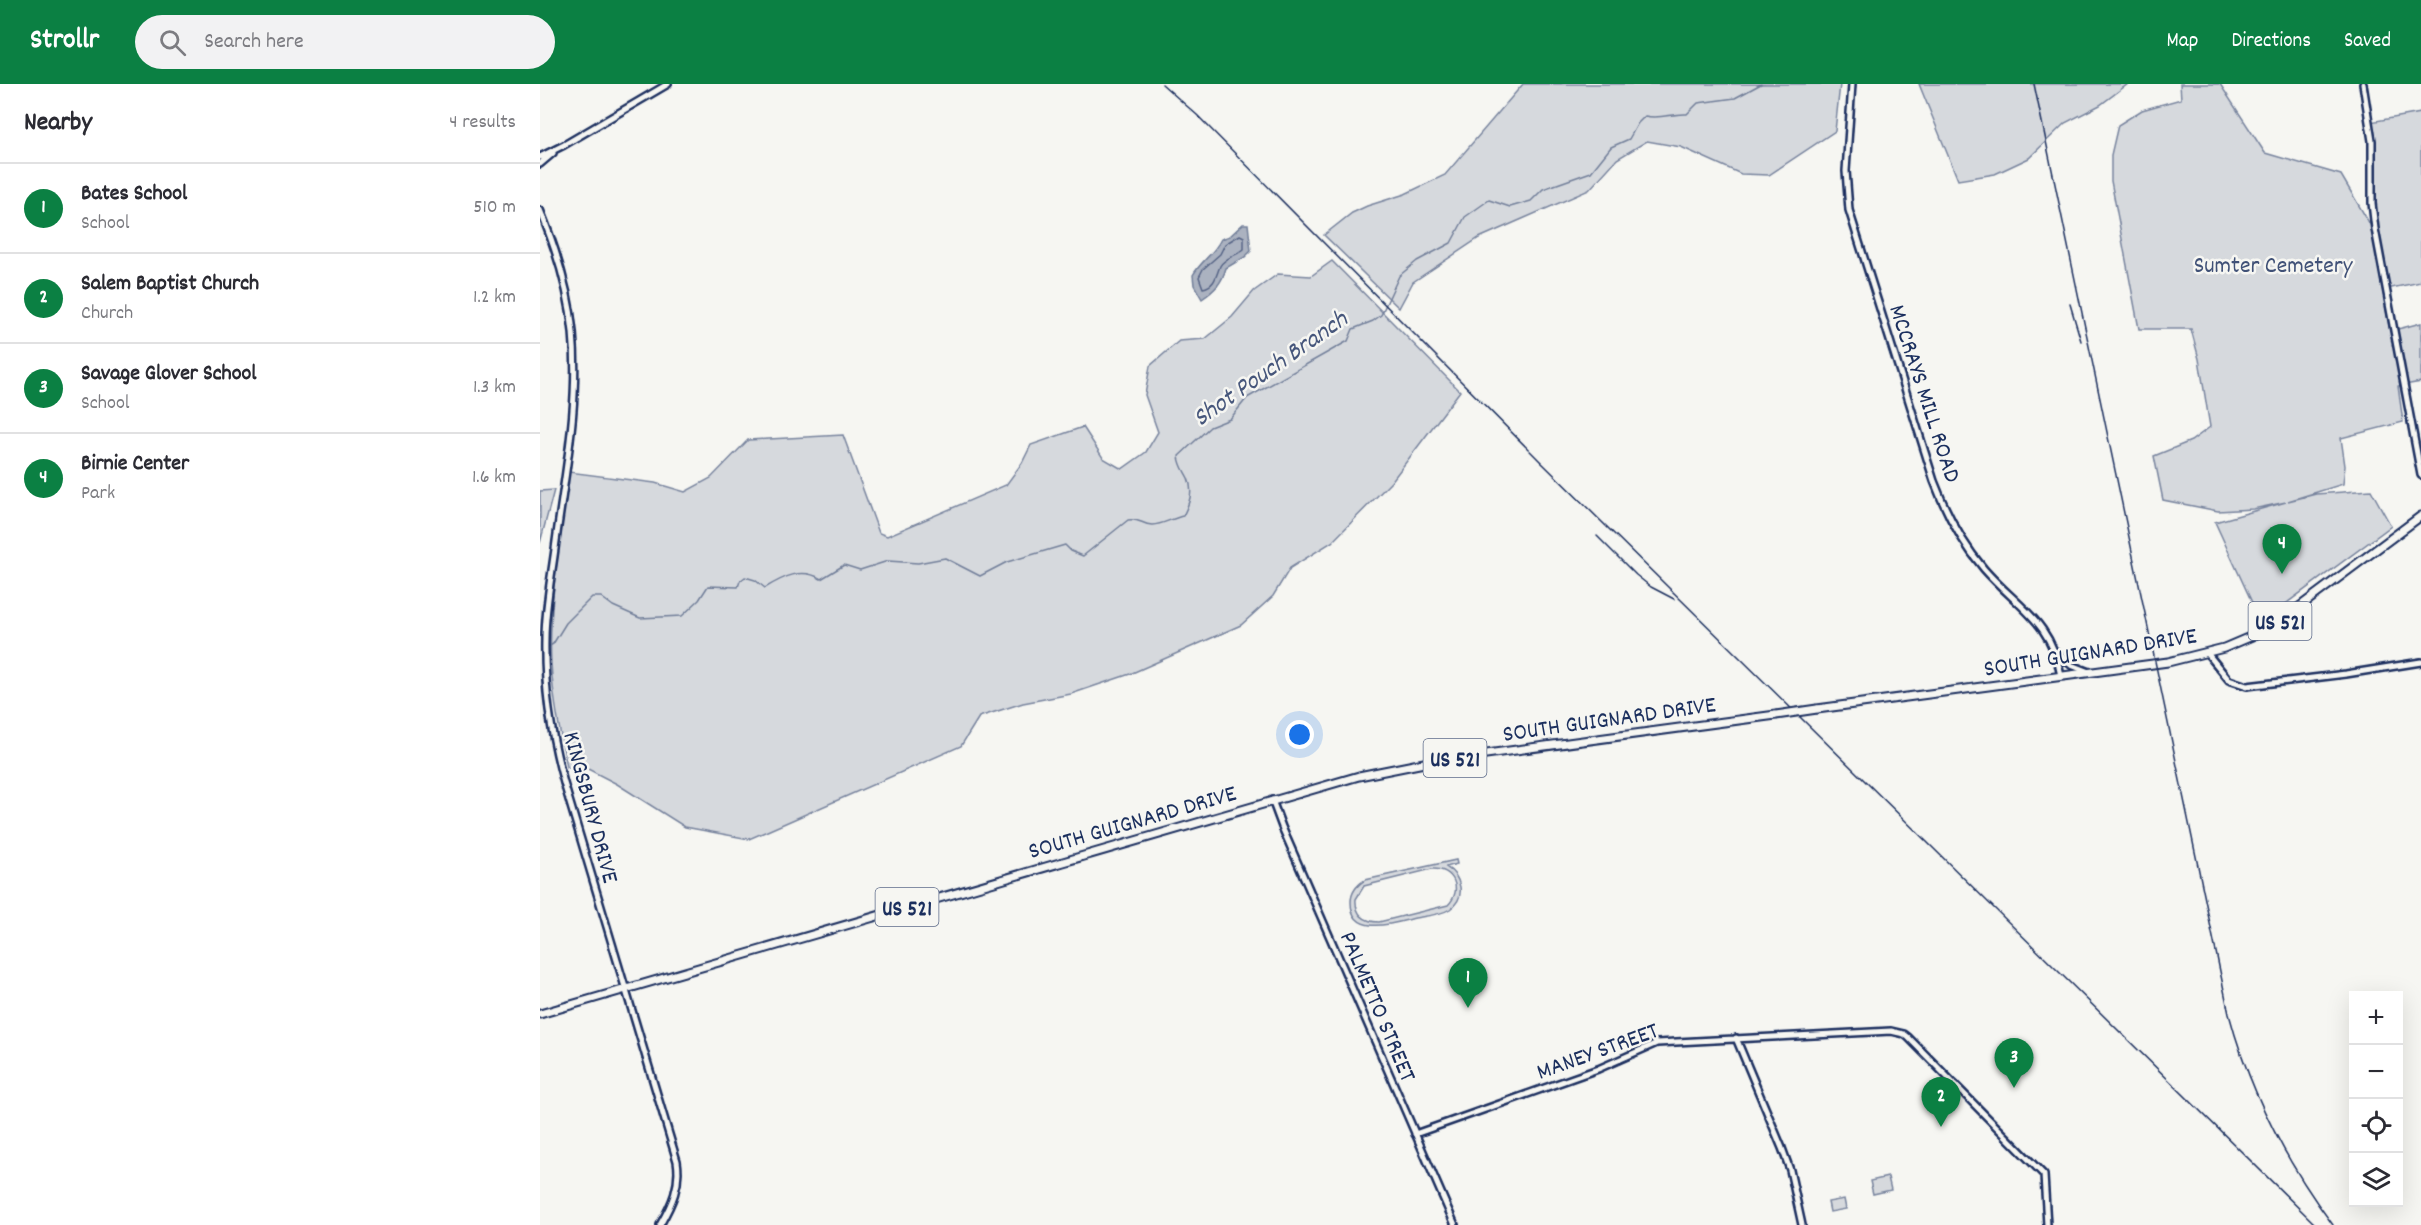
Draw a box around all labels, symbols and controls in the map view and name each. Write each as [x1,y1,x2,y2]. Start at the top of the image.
search box [135,15,555,69]
text: Strollr [30,22,99,62]
icon: search [156,26,189,59]
text: Search here [204,27,304,58]
text: Map [2167,27,2198,57]
text: Directions [2231,27,2311,57]
text: Saved [2344,27,2391,57]
text: Nearby [24,105,92,142]
text: 4 results [449,109,516,137]
text: Bates School [81,179,187,210]
text: 1 [41,194,46,222]
text: 510 m [473,194,516,222]
text: School [81,210,130,238]
park label: Sumter Cemetery [2194,250,2354,284]
text: Salem Baptist Church [81,269,259,300]
text: 2 [39,284,48,312]
text: 1.2 km [473,284,516,312]
text: Church [81,300,133,328]
street label: MCCRAYS MILL ROAD [1878,301,1968,487]
water label: Shot Pouch Branch [1186,302,1357,437]
text: Savage Glover School [81,359,257,390]
text: 3 [39,374,48,402]
text: 1.3 km [473,374,516,402]
text: School [81,390,130,418]
text: Birnie Center [81,449,189,480]
text: 4 [39,464,48,492]
text: 1.6 km [472,464,516,492]
text: Park [81,480,115,508]
pin: 4 [2262,524,2302,574]
road number: US 521 [2248,602,2312,640]
street label: SOUTH GUIGNARD DRIVE [1982,620,2199,688]
street label: SOUTH GUIGNARD DRIVE [1501,689,1718,753]
your location [1285,720,1314,749]
street label: KINGSBURY DRIVE [552,728,626,888]
road number: US 521 [1424,739,1486,777]
street label: SOUTH GUIGNARD DRIVE [1025,778,1241,870]
road number: US 521 [876,888,938,926]
street label: PALMETTO STREET [1329,927,1423,1088]
pin: 1 [1448,958,1488,1008]
map controls [2349,991,2403,1207]
button: + [2349,991,2403,1045]
street label: MANEY STREET [1532,1015,1664,1091]
pin: 3 [1994,1038,2034,1088]
button: − [2349,1045,2403,1099]
pin: 2 [1922,1078,1960,1127]
button: locate [2349,1099,2403,1153]
button: layers [2349,1153,2403,1207]

